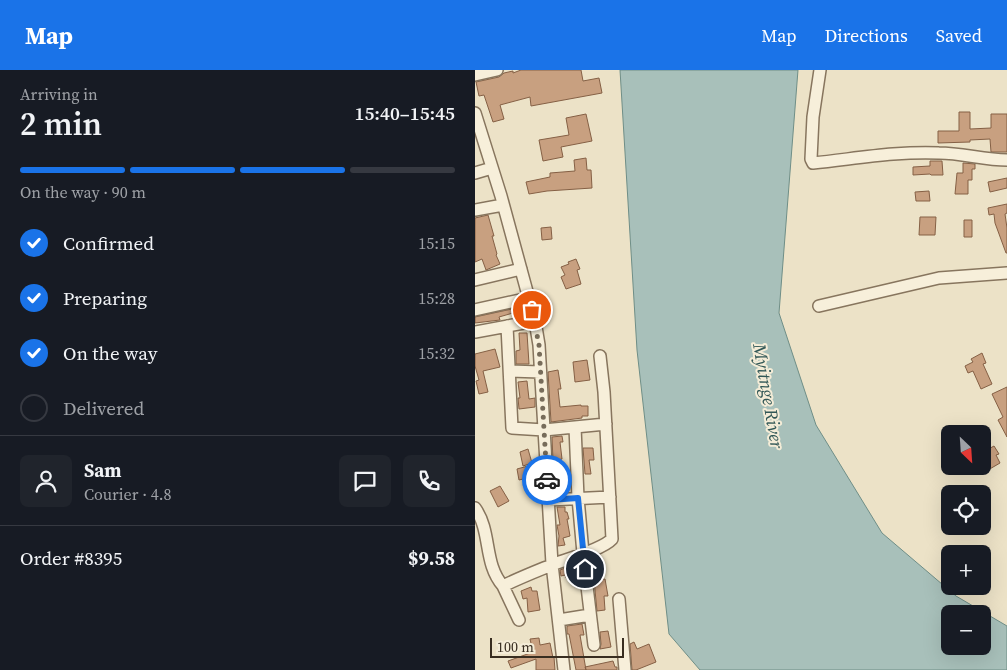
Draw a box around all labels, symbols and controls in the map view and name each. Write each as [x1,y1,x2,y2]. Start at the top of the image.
text: Map [25,19,73,52]
text: Map [761,23,797,48]
text: Directions [825,23,908,48]
text: Saved [936,23,982,48]
text: Arriving in [20,83,98,105]
text: 15:40–15:45 [355,100,455,126]
text: 2 min [20,102,102,146]
text: On the way · 90 m [20,181,146,203]
icon: check [20,229,48,257]
text: Confirmed [63,230,154,256]
text: 15:15 [418,232,455,254]
icon: check [20,284,48,312]
text: Preparing [63,285,147,311]
text: 15:28 [418,287,455,309]
pin [511,289,553,331]
icon: bag [518,296,546,324]
icon: check [20,339,48,367]
text: On the way [63,340,158,366]
water label: Myitnge River [747,341,790,451]
text: 15:32 [418,342,455,364]
text: Delivered [63,395,144,421]
north arrow [941,425,991,475]
map controls [941,425,991,655]
button: person [20,455,72,507]
button: chat [339,455,391,507]
button: phone [403,455,455,507]
courier [522,455,572,505]
text: Sam [84,457,122,483]
icon: car [533,466,561,494]
text: Courier · 4.8 [84,483,172,505]
button: locate [941,485,991,535]
text: Order #8395 [20,545,122,571]
text: $9.58 [408,545,455,571]
button: + [941,545,991,595]
pin [564,548,606,590]
icon: home [571,555,599,583]
button: − [941,605,991,655]
scale bar [490,635,624,658]
text: 100 m [497,637,534,657]

